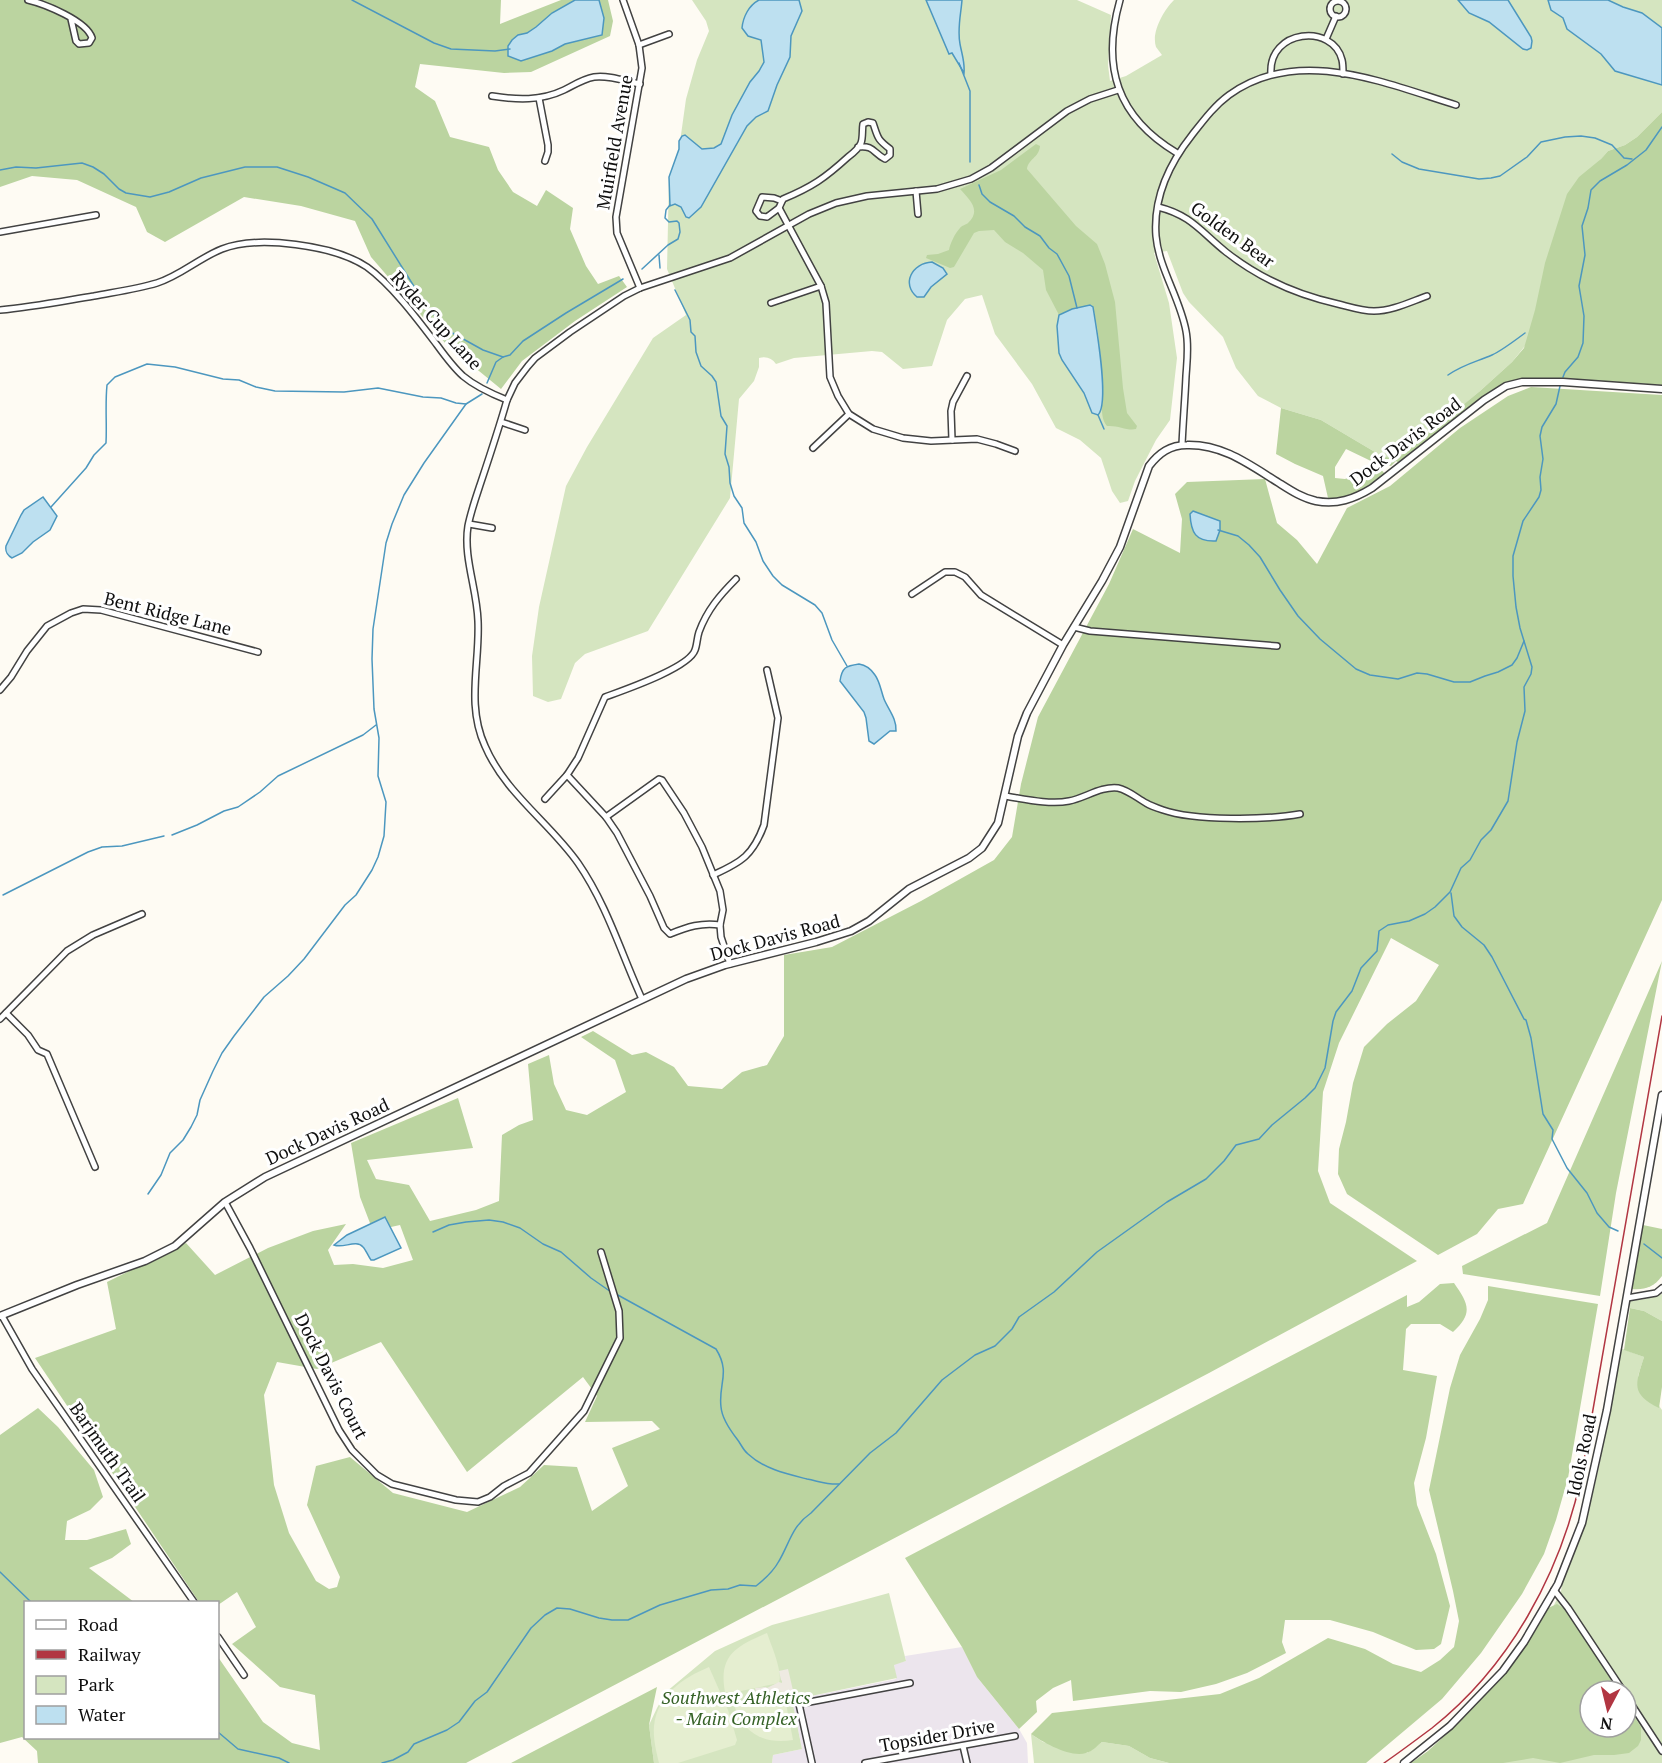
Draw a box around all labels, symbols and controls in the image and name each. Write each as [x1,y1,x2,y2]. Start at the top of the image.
street label: Muirfield Avenue [590,73,638,211]
street label: Golden Bear [1186,195,1280,273]
street label: Ryder Cup Lane [386,265,488,375]
street label: Dock Davis Road [1344,391,1466,491]
street label: Bent Ridge Lane [102,586,234,640]
street label: Dock Davis Road [707,908,843,966]
street label: Dock Davis Road [261,1092,393,1170]
street label: Dock Davis Court [290,1309,374,1443]
street label: Barjmuth Trail [65,1397,151,1507]
street label: Idols Road [1561,1411,1601,1499]
legend [24,1601,219,1739]
text: Road [78,1612,118,1636]
text: Railway [78,1642,142,1666]
text: Park [78,1672,115,1696]
north arrow [1578,1679,1638,1739]
park label: Southwest Athletics - Main Complex [661,1685,811,1730]
text: Water [78,1702,125,1726]
text: N [1599,1712,1614,1736]
street label: Topsider Drive [877,1713,997,1757]

